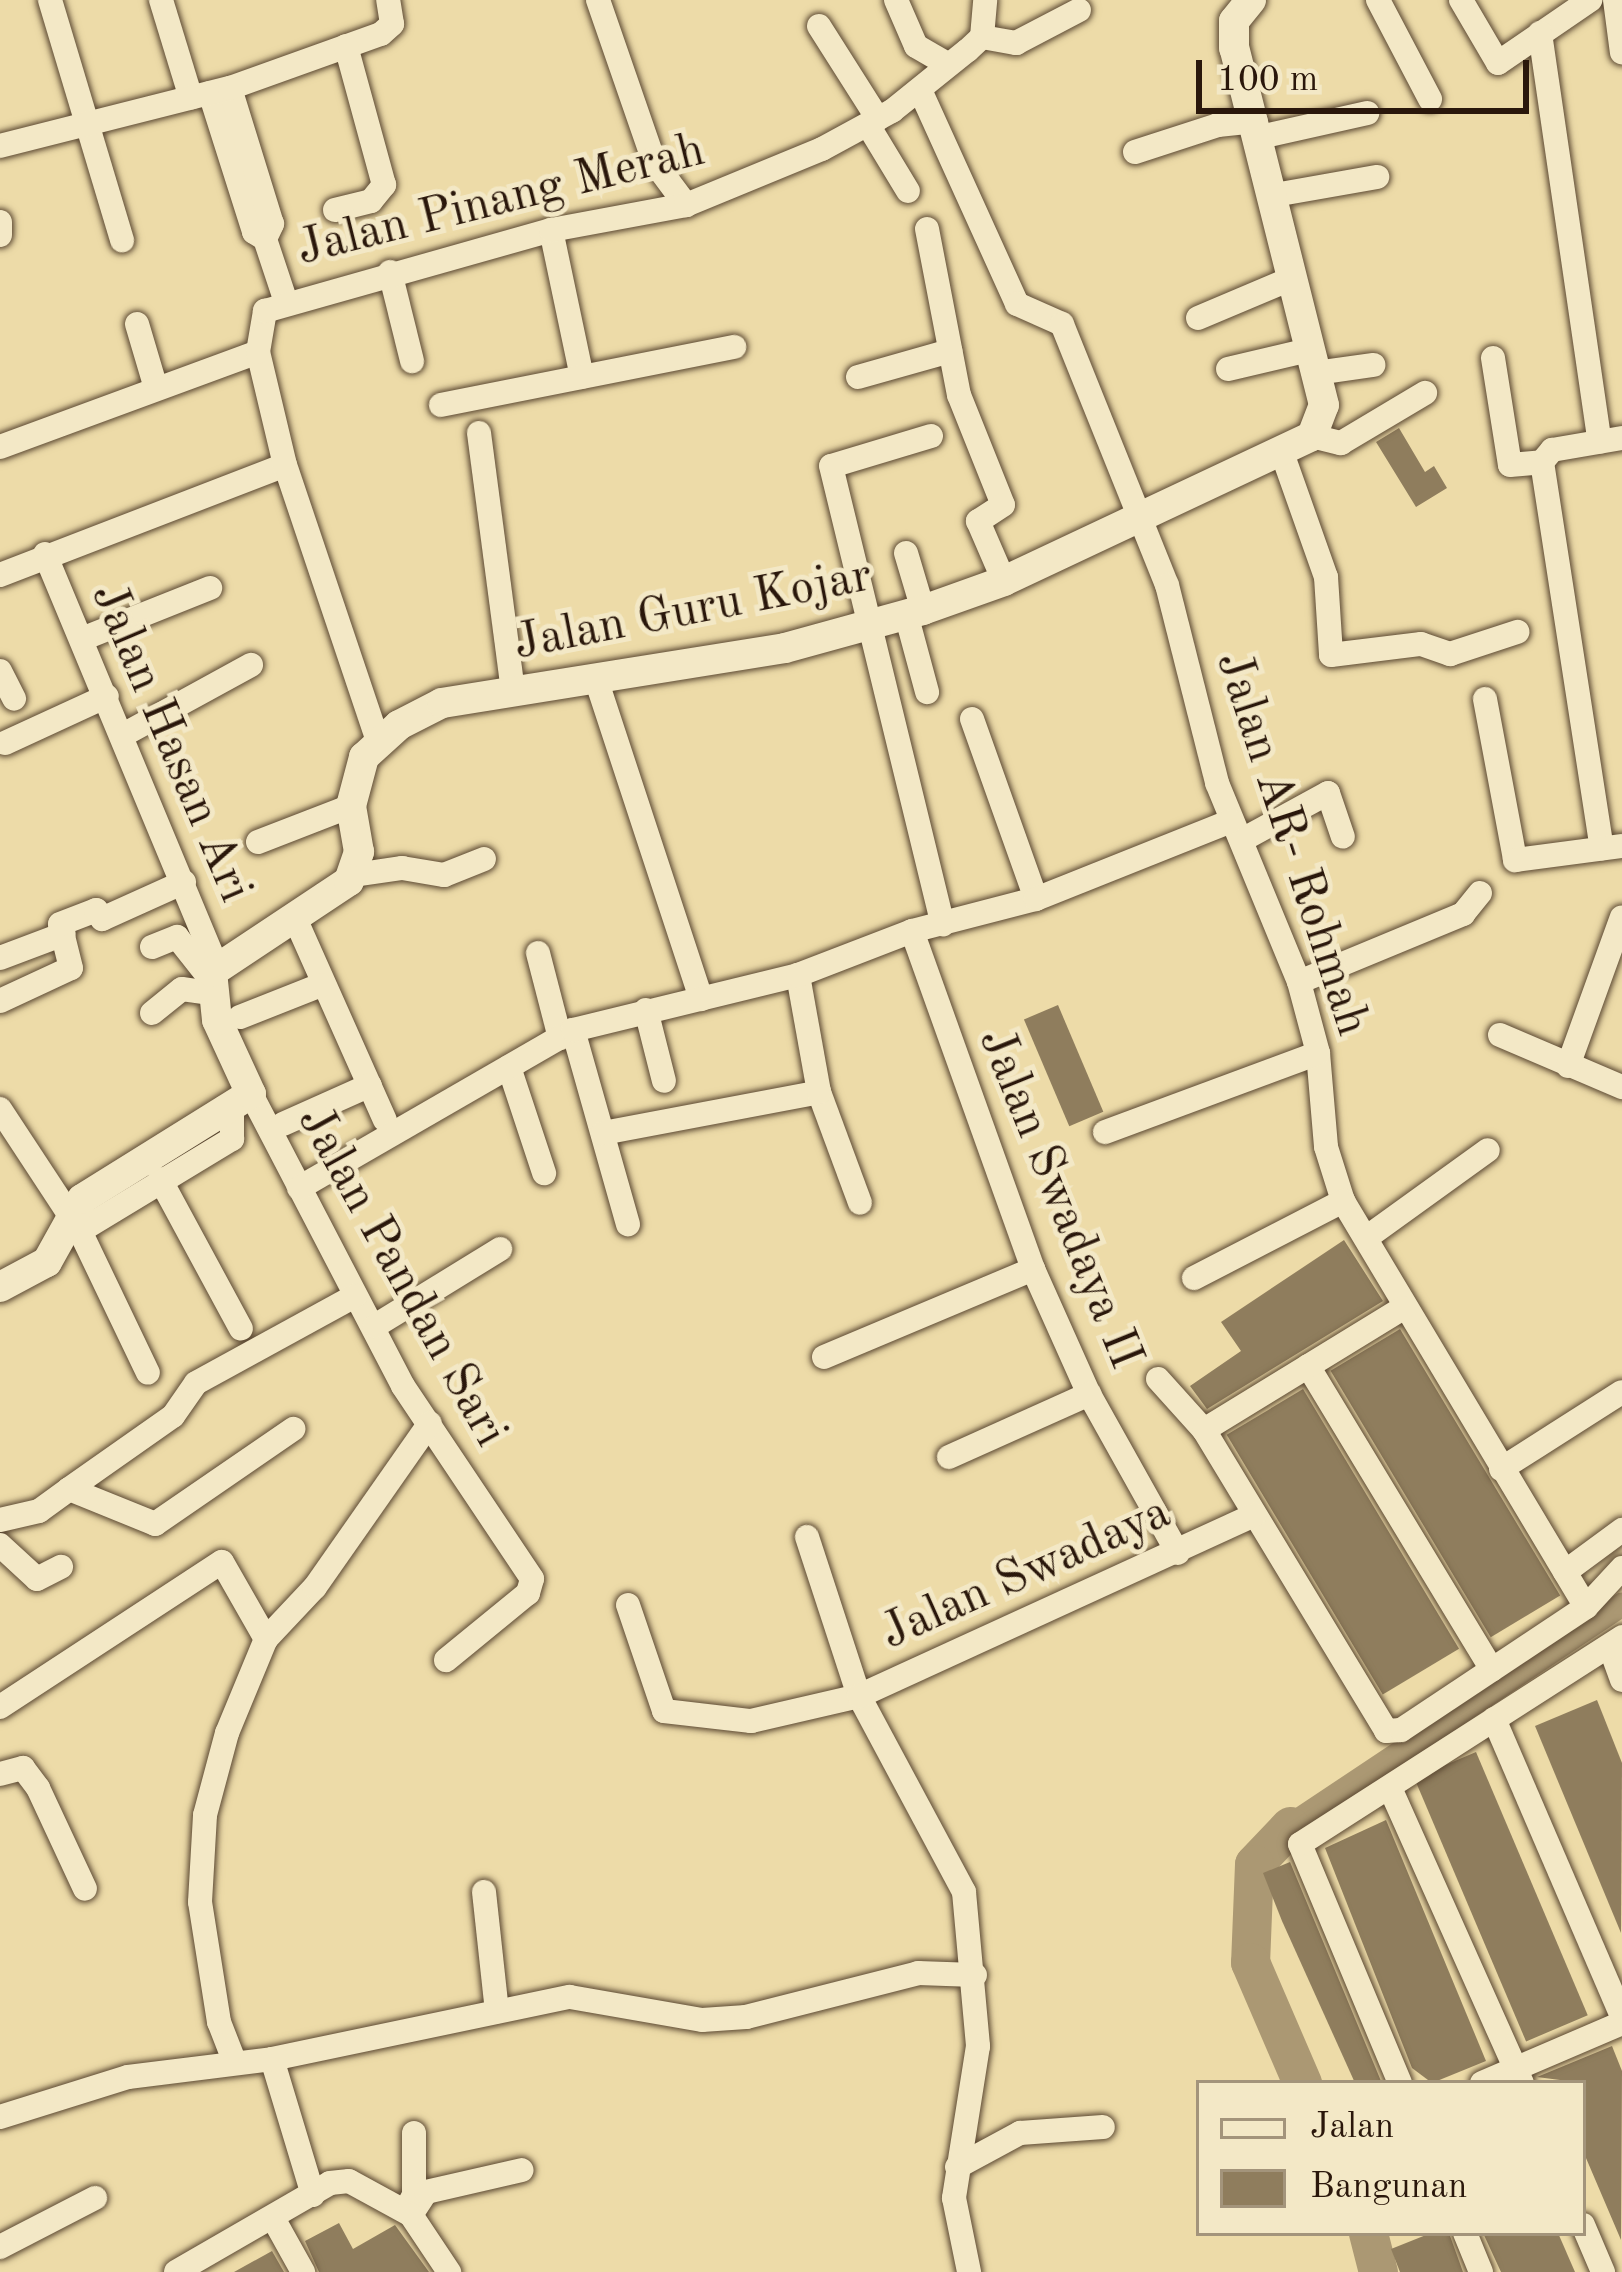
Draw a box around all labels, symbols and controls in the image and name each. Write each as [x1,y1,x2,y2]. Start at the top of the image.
scale bar [1202,36,1535,110]
text: 100 m [1217,63,1318,99]
street label: Jalan Pinang Merah [291,122,711,280]
street label: Jalan Guru Kojar [509,548,877,674]
street label: Jalan Hasan Ari [77,575,263,911]
street label: Jalan AR- Rohmah [1202,645,1380,1043]
street label: Jalan Swadaya II [965,1021,1153,1377]
street label: Jalan Pandan Sari [284,1097,518,1457]
street label: Jalan Swadaya [872,1485,1180,1663]
legend [1196,2080,1586,2236]
text: Jalan [1310,2110,1394,2146]
text: Bangunan [1310,2170,1467,2206]

